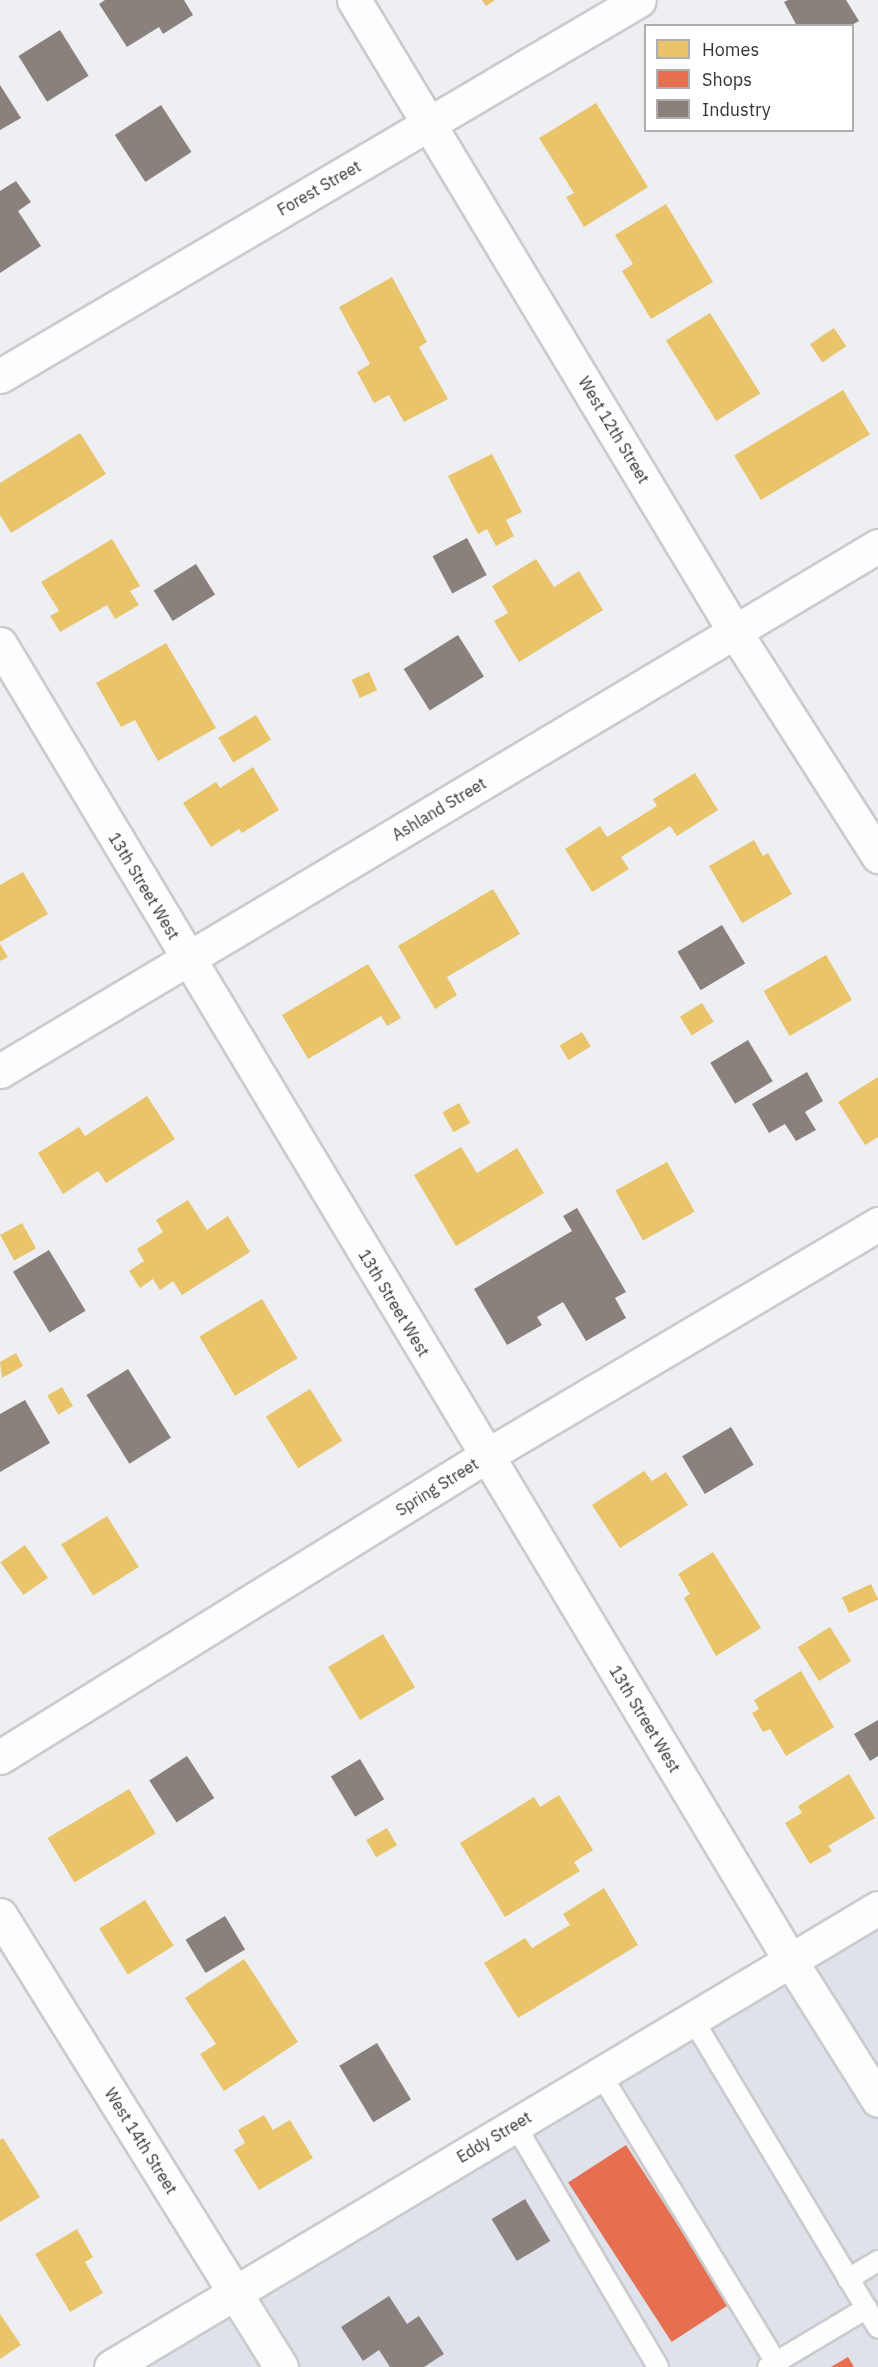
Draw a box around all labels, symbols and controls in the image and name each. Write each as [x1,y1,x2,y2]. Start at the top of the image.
legend [644,24,854,132]
text: Homes [702,38,759,61]
text: Shops [702,68,752,91]
text: Industry [702,98,771,121]
street label: Forest Street [274,156,364,220]
street label: West 12th Street [574,373,654,487]
street label: Ashland Street [389,773,489,845]
street label: 13th Street West [104,829,184,943]
street label: 13th Street West [354,1246,434,1360]
street label: Spring Street [392,1454,482,1520]
street label: 13th Street West [605,1662,685,1776]
street label: West 14th Street [101,2084,181,2198]
street label: Eddy Street [453,2107,535,2167]

